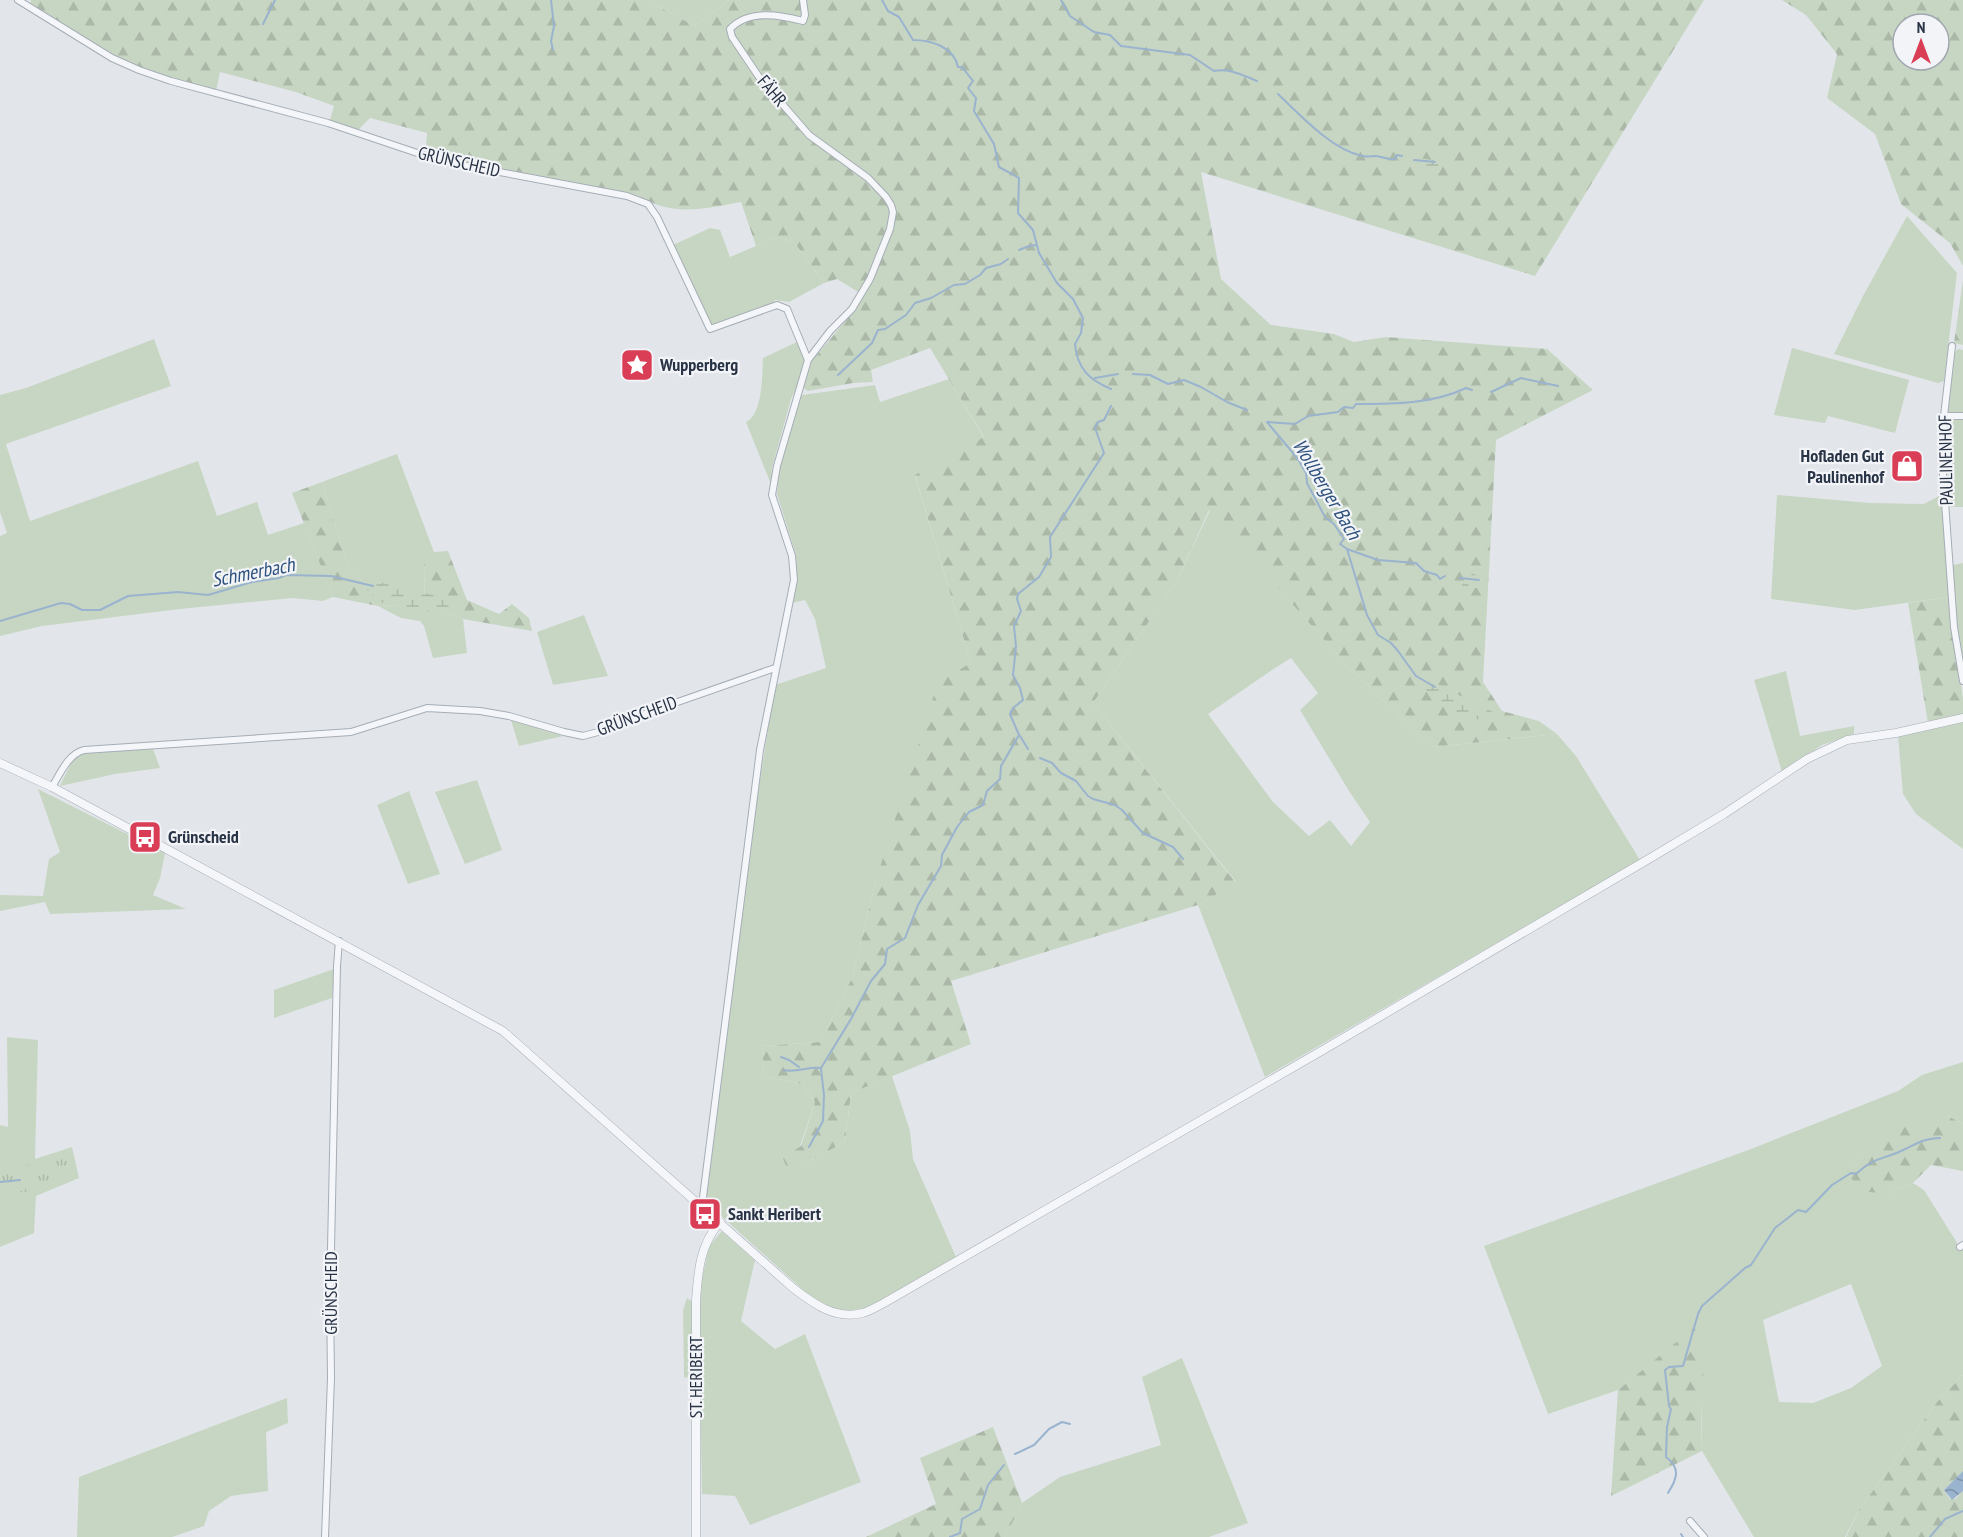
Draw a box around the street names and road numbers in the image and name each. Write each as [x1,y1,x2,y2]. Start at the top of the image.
street label: FÄHR [753,70,792,111]
street label: GRÜNSCHEID [416,141,502,182]
street label: PAULINENHOF [1933,414,1958,506]
street label: GRÜNSCHEID [594,690,680,741]
street label: GRÜNSCHEID [319,1251,342,1335]
street label: ST. HERIBERT [684,1336,707,1418]

